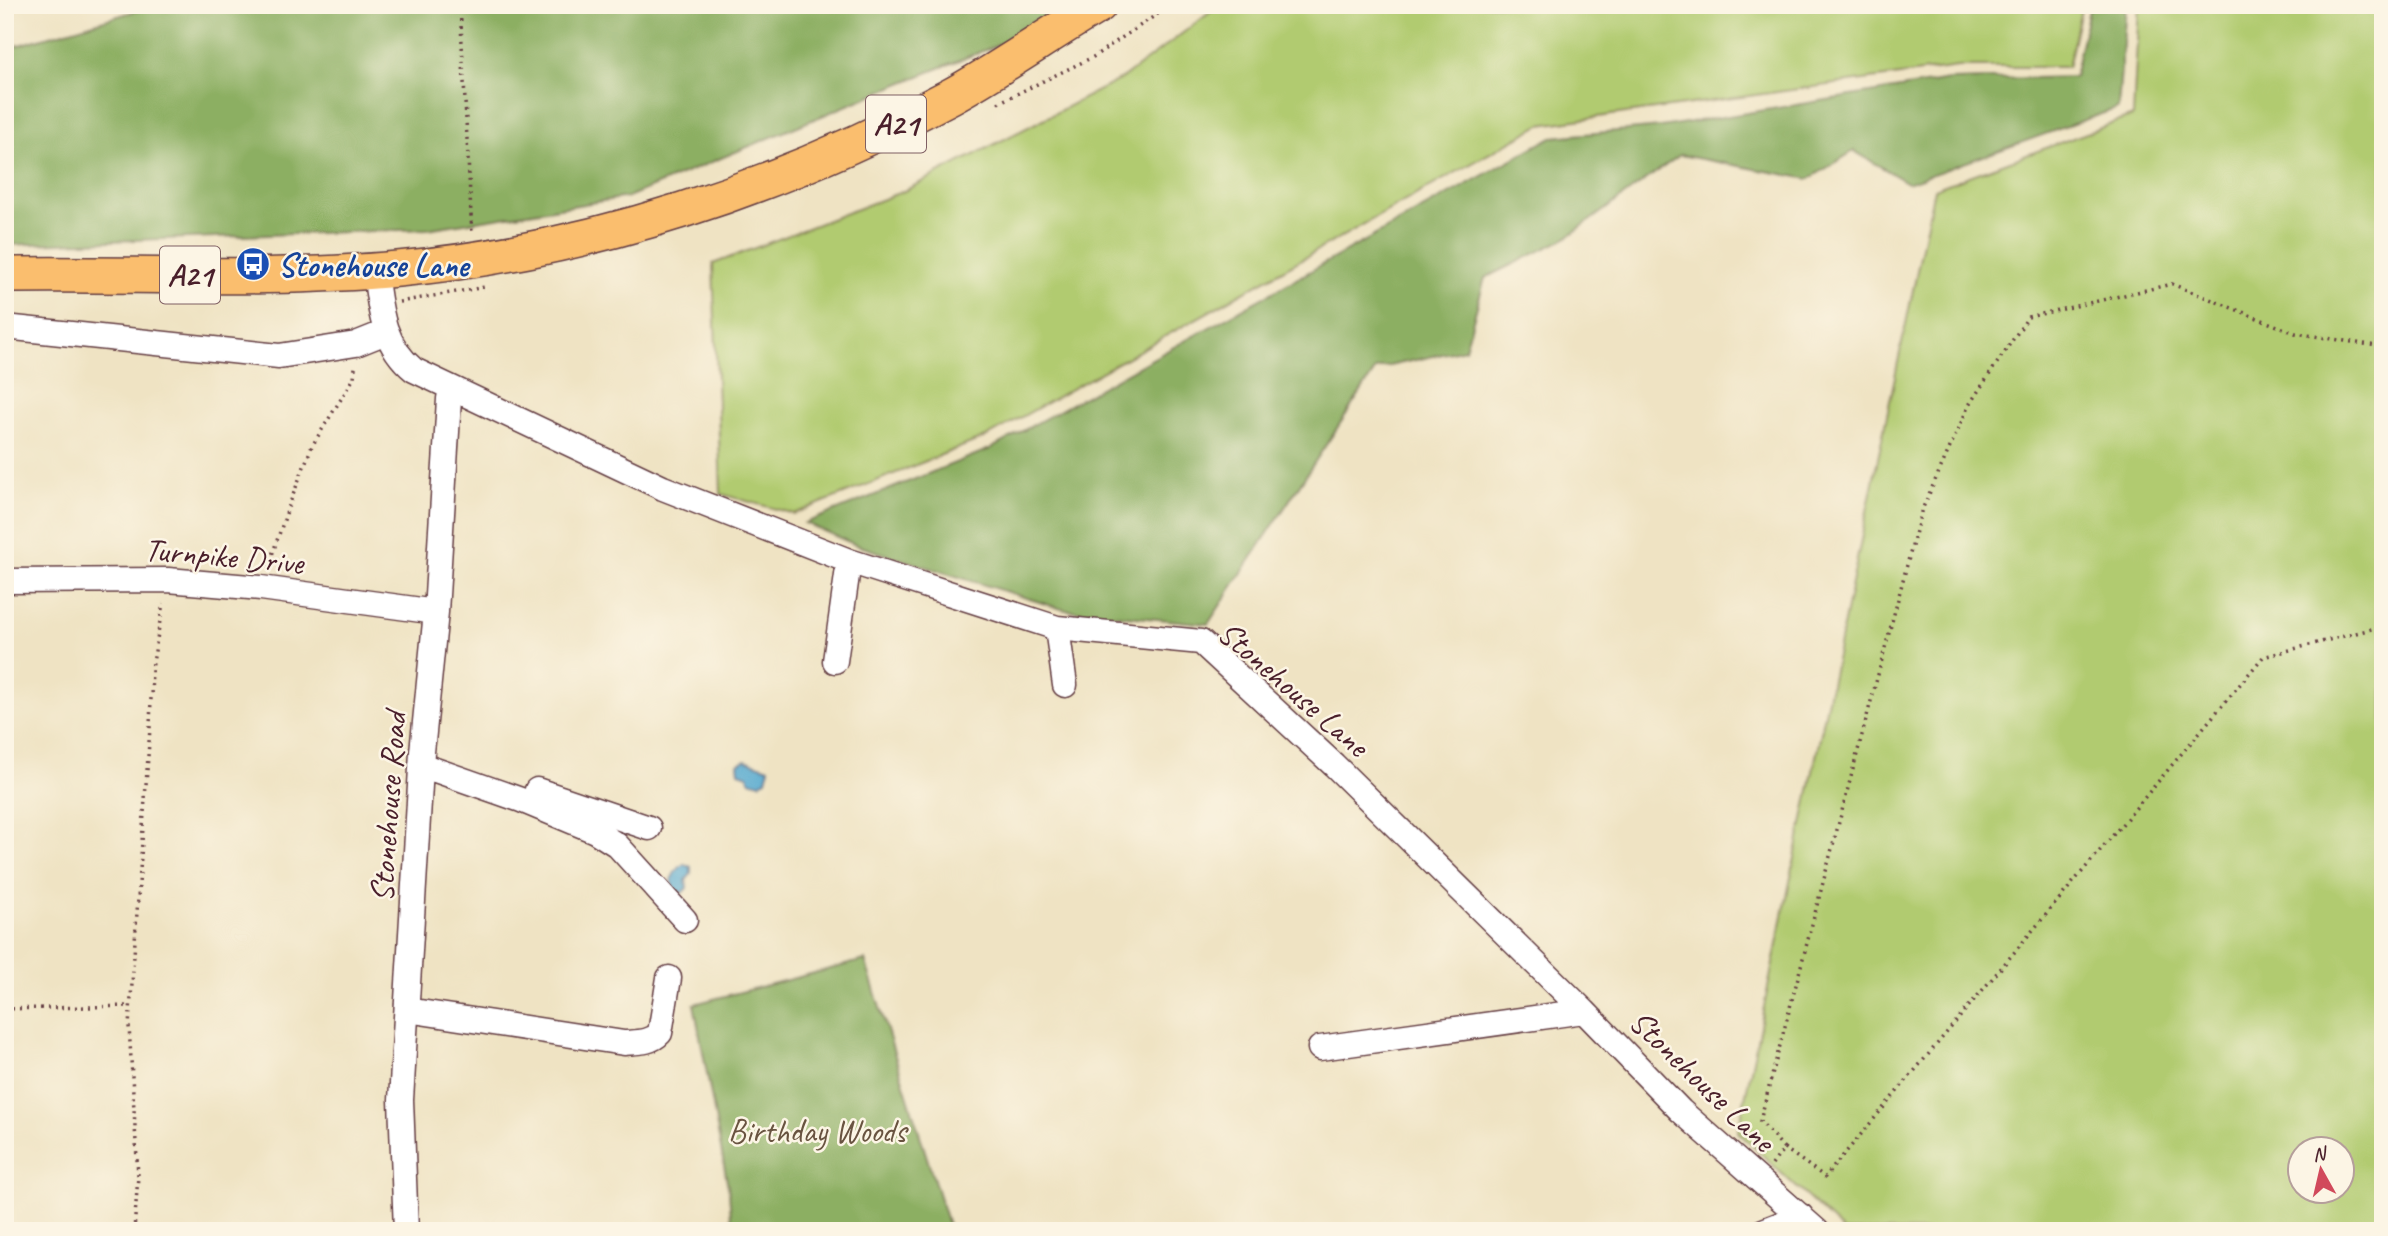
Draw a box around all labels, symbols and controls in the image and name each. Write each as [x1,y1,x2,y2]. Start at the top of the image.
road number: A21 [866,96,926,152]
place label: Stonehouse Lane [278,244,471,286]
bus stop icon: Stonehouse Lane [234,245,272,283]
road number: A21 [160,246,220,304]
street label: Turnpike Drive [143,528,307,584]
street label: Stonehouse Lane [1209,612,1379,767]
street label: Stonehouse Road [360,706,416,903]
street label: Stonehouse Lane [1621,1001,1786,1162]
park label: Birthday Woods [728,1110,909,1152]
north arrow [2286,1134,2356,1204]
text: N [2311,1141,2329,1167]

